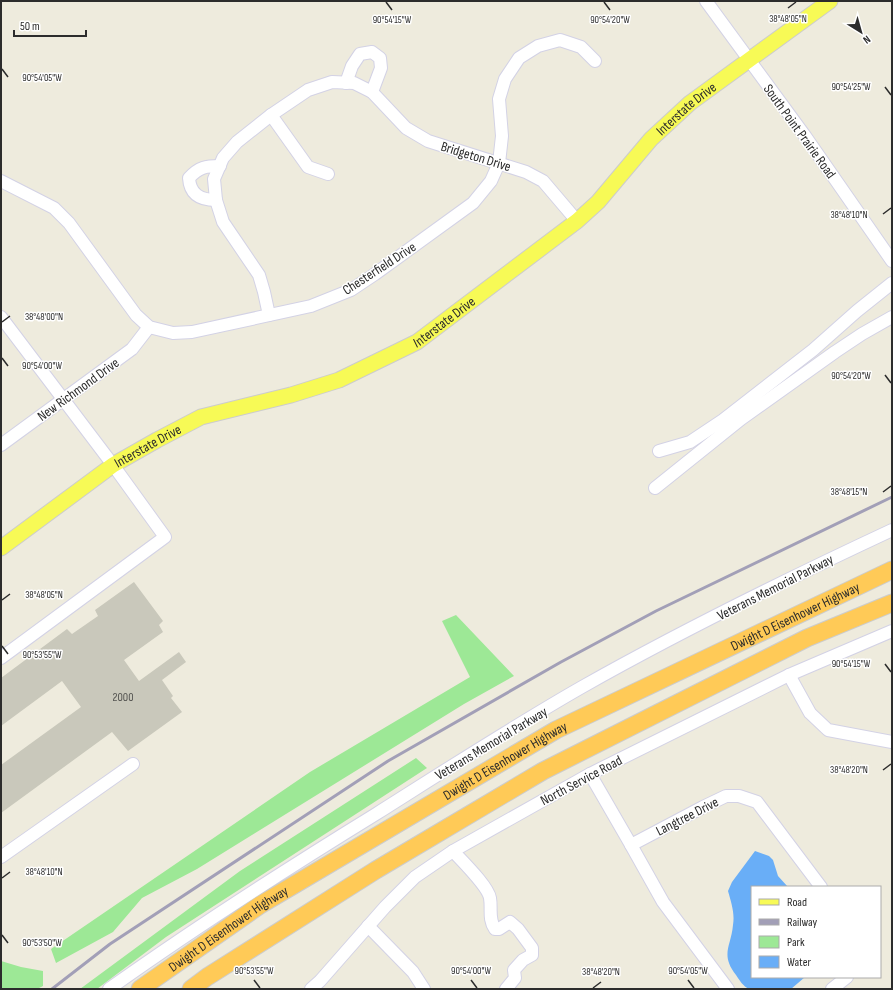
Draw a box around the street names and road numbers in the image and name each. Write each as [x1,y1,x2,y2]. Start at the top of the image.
street label: Interstate Drive [653,79,720,139]
street label: South Point Prairie Road [760,81,840,182]
street label: Bridgeton Drive [439,138,513,175]
street label: Chesterfield Drive [339,238,419,298]
street label: Interstate Drive [411,293,479,351]
street label: New Richmond Drive [34,354,122,425]
street label: Interstate Drive [111,421,184,471]
street label: Veterans Memorial Parkway [714,551,837,624]
street label: Dwight D Eisenhower Highway [728,578,863,655]
street label: Veterans Memorial Parkway [432,703,551,784]
street label: Dwight D Eisenhower Highway [440,718,570,804]
street label: North Service Road [537,752,625,809]
street label: Langtree Drive [653,793,721,839]
street label: Dwight D Eisenhower Highway [165,882,292,975]

